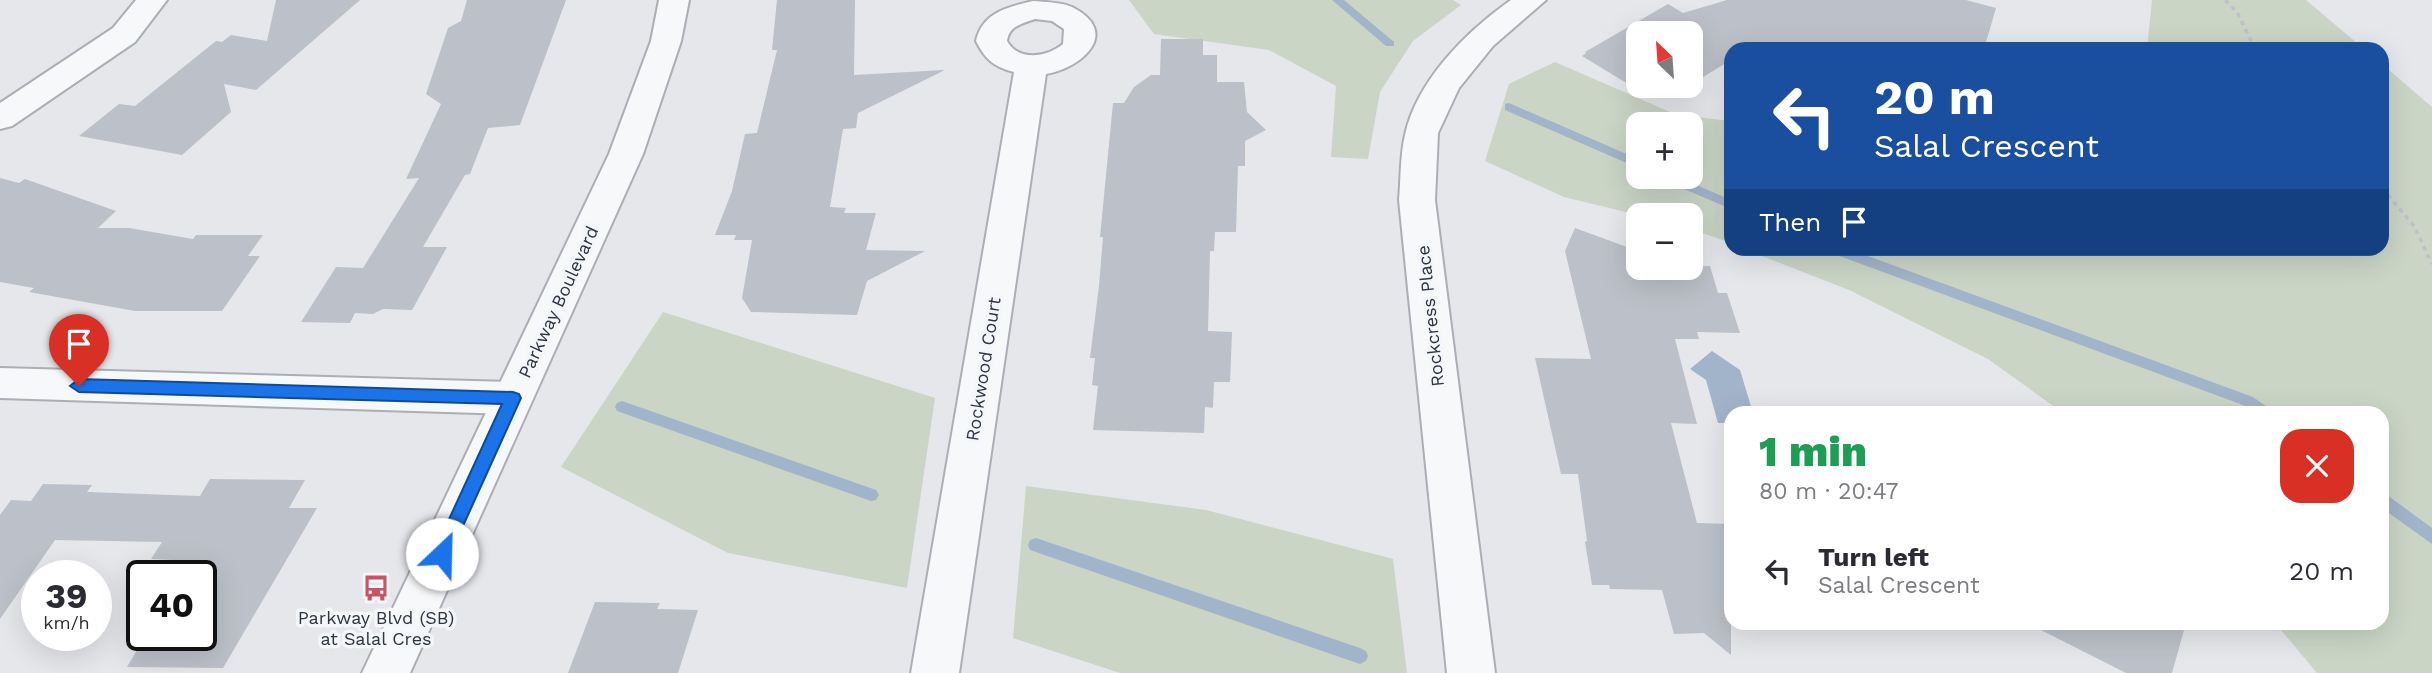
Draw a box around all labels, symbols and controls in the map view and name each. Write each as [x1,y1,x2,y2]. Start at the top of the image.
north arrow [1626,21,1703,98]
map controls [1626,21,1703,280]
text: 20 m [1874,68,1995,126]
icon: left [1759,70,1850,161]
button: + [1626,112,1703,189]
text: Salal Crescent [1874,127,2099,165]
button: − [1626,203,1703,280]
icon: arrive [1835,203,1873,241]
text: Then [1759,207,1821,237]
street label: Parkway Boulevard [514,223,602,381]
street label: Rockcress Place [1412,244,1448,388]
street label: Rockwood Court [961,295,1005,442]
pin [49,314,109,386]
icon: arrive [60,325,98,363]
text: 1 min [1759,427,1867,476]
button: close [2280,429,2354,503]
text: 80 m · 20:47 [1759,478,1898,505]
position arrow [405,517,479,591]
text: Turn left [1818,542,1929,572]
icon: left [1759,552,1797,590]
text: 20 m [2289,556,2354,586]
speed limit sign: 40 [126,560,217,651]
text: Salal Crescent [1818,572,1980,599]
bus stop icon: Parkway Blvd (SB) at Salal Cres [361,573,391,603]
text: 39 [45,575,88,617]
place label: Parkway Blvd (SB) at Salal Cres [298,607,454,649]
text: km/h [43,612,90,633]

